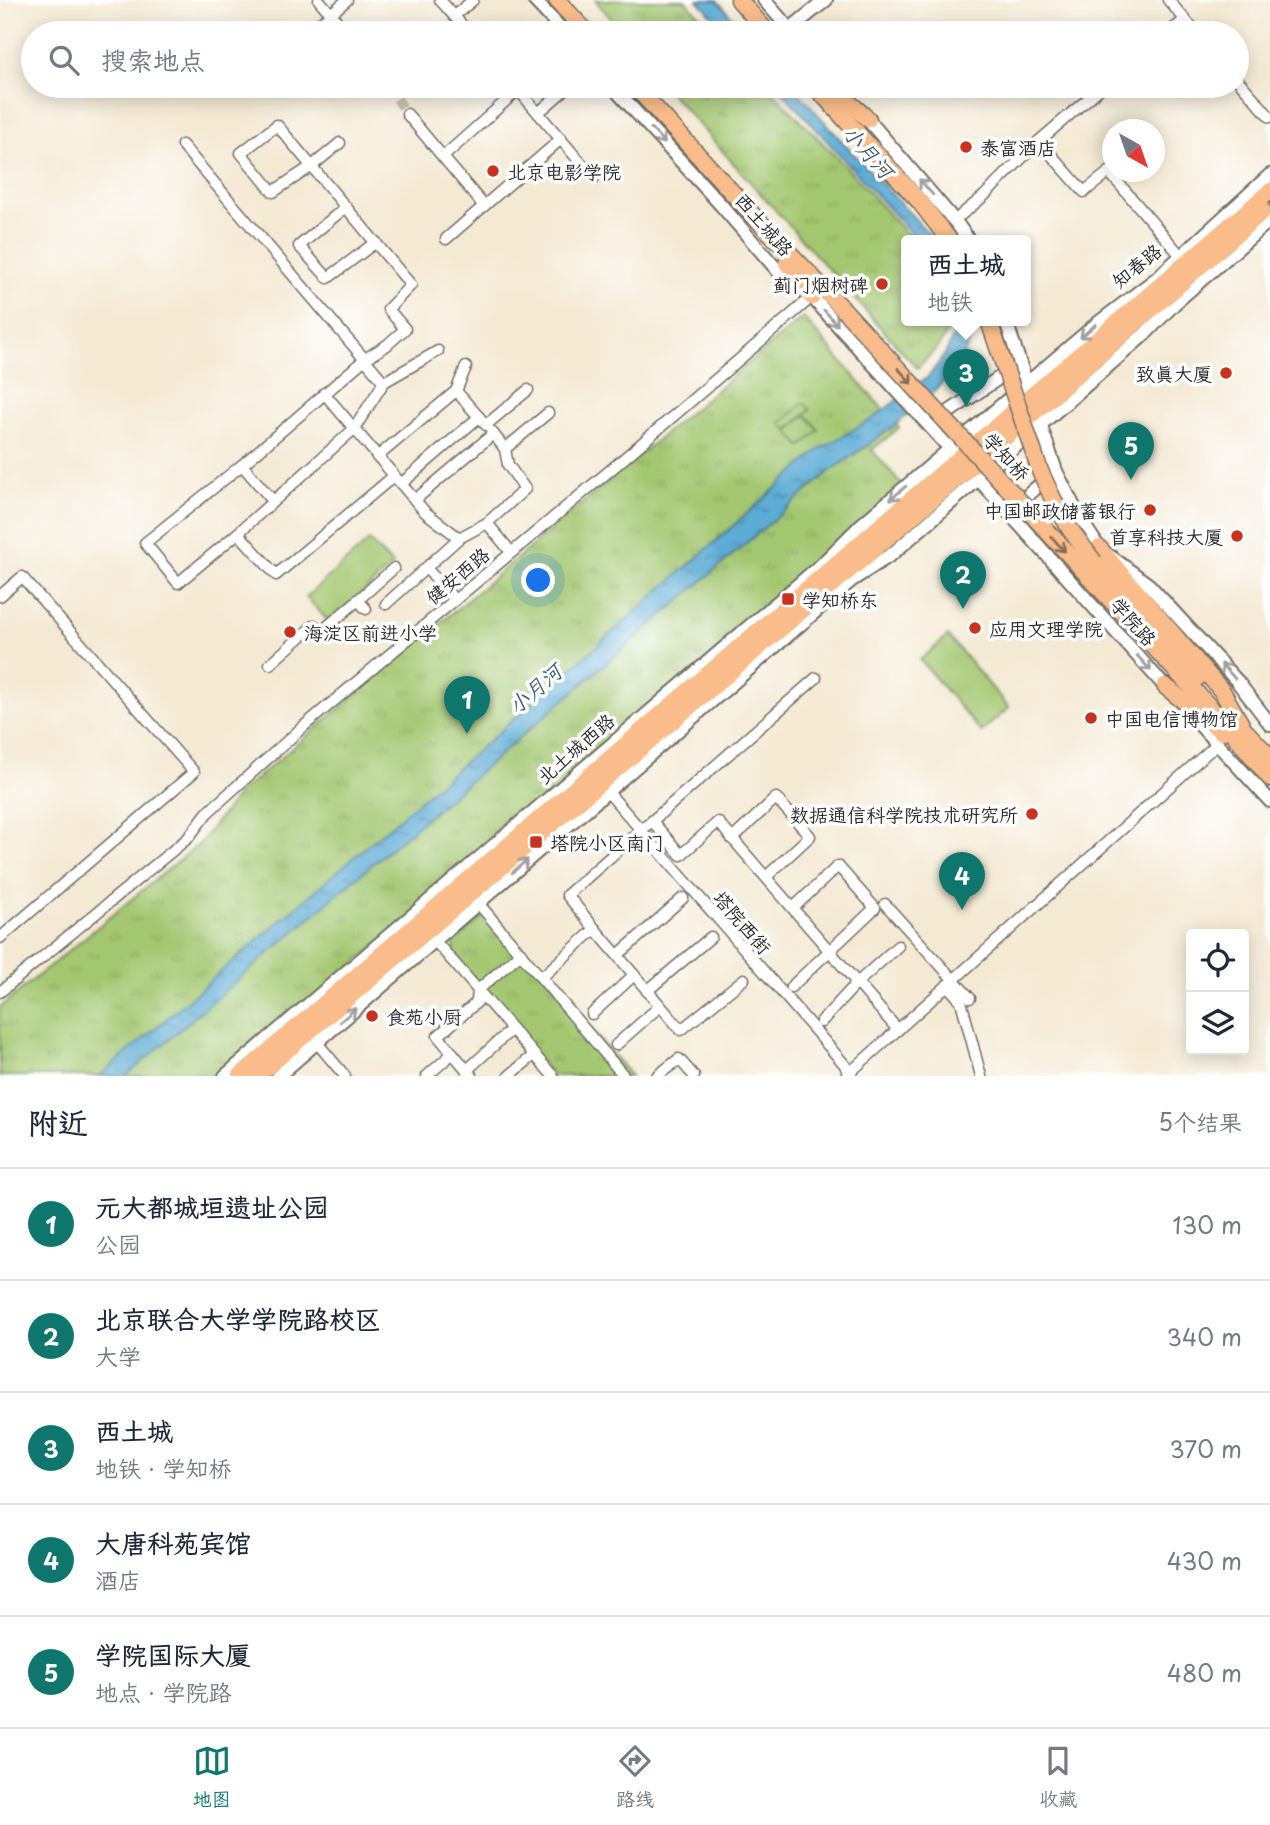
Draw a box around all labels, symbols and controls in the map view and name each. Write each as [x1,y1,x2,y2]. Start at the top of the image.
search box [21,21,1249,98]
text: 搜索地点 [101,40,205,79]
icon: search [45,41,83,79]
water label: 小月河 [836,117,904,187]
north arrow [1102,119,1165,182]
one-way arrow [650,127,667,144]
place label: 泰富酒店 [980,133,1056,161]
marker: 泰富酒店 [958,139,974,155]
place label: 北京电影学院 [507,157,621,185]
marker: 北京电影学院 [485,163,501,179]
one-way arrow [918,179,934,197]
street label: 西土城路 [729,186,801,262]
popup [901,235,1031,326]
street label: 知春路 [1105,236,1167,294]
text: 西土城 [927,244,1005,283]
place label: 蓟门烟树碑 [773,270,868,298]
marker: 蓟门烟树碑 [874,276,890,292]
text: 地铁 [927,283,973,318]
one-way arrow [823,309,839,327]
one-way arrow [1079,323,1097,339]
pin: 3 [943,349,989,407]
place label: 致真大厦 [1136,359,1212,387]
marker: 致真大厦 [1218,365,1234,381]
one-way arrow [896,367,913,384]
pin: 5 [1108,422,1154,480]
street label: 学知桥 [977,426,1037,486]
one-way arrow [890,485,908,501]
place label: 中国邮政储蓄银行 [984,496,1136,524]
marker: 中国邮政储蓄银行 [1142,502,1158,518]
place label: 首享科技大厦 [1109,522,1223,550]
marker: 首享科技大厦 [1229,528,1245,544]
one-way arrow [1050,535,1067,552]
street label: 健安西路 [419,540,495,610]
pin: 2 [940,551,986,609]
your location [521,563,555,597]
place label: 学知桥东 [802,585,878,613]
street label: 学院路 [1105,590,1163,652]
marker: 学知桥东 [780,591,796,607]
place label: 应用文理学院 [989,614,1103,642]
place label: 海淀区前进小学 [304,618,437,646]
marker: 应用文理学院 [967,620,983,636]
marker: 海淀区前进小学 [282,624,298,640]
water label: 小月河 [500,653,571,721]
one-way arrow [1136,654,1152,672]
one-way arrow [1219,663,1236,680]
pin: 1 [444,676,490,734]
place label: 中国电信博物馆 [1105,704,1238,732]
street label: 北土城西路 [530,706,620,790]
marker: 中国电信博物馆 [1083,710,1099,726]
place label: 数据通信科学院技术研究所 [790,800,1018,828]
marker: 数据通信科学院技术研究所 [1024,806,1040,822]
place label: 塔院小区南门 [550,828,664,856]
marker: 塔院小区南门 [528,834,544,850]
pin: 4 [939,852,985,910]
one-way arrow [511,858,529,874]
street label: 塔院西街 [707,884,779,960]
map controls [1186,929,1249,1055]
button: locate [1186,929,1249,992]
button: layers [1186,992,1249,1055]
place label: 食苑小厨 [386,1002,462,1030]
one-way arrow [339,1007,357,1023]
marker: 食苑小厨 [364,1008,380,1024]
text: 附近 [28,1099,88,1144]
text: 5个结果 [1158,1104,1242,1139]
text: 元大都城垣遗址公园 [95,1187,329,1226]
text: 1 [46,1207,57,1242]
text: 130 m [1172,1207,1242,1242]
text: 公园 [95,1226,141,1261]
text: 北京联合大学学院路校区 [95,1299,381,1338]
text: 2 [43,1319,59,1354]
text: 340 m [1167,1319,1242,1354]
text: 大学 [95,1338,141,1373]
text: 西土城 [95,1411,173,1450]
text: 3 [43,1431,59,1466]
text: 370 m [1169,1431,1242,1466]
text: 地铁 · 学知桥 [95,1450,232,1485]
text: 大唐科苑宾馆 [95,1523,251,1562]
text: 4 [43,1543,59,1578]
text: 430 m [1167,1543,1242,1578]
text: 酒店 [95,1562,141,1597]
text: 学院国际大厦 [95,1635,251,1674]
text: 5 [44,1655,58,1690]
text: 480 m [1167,1655,1242,1690]
text: 地点 · 学院路 [95,1674,232,1709]
tab: 地图 [193,1742,231,1812]
tab: 路线 [616,1742,654,1812]
tab: 收藏 [1039,1742,1077,1812]

